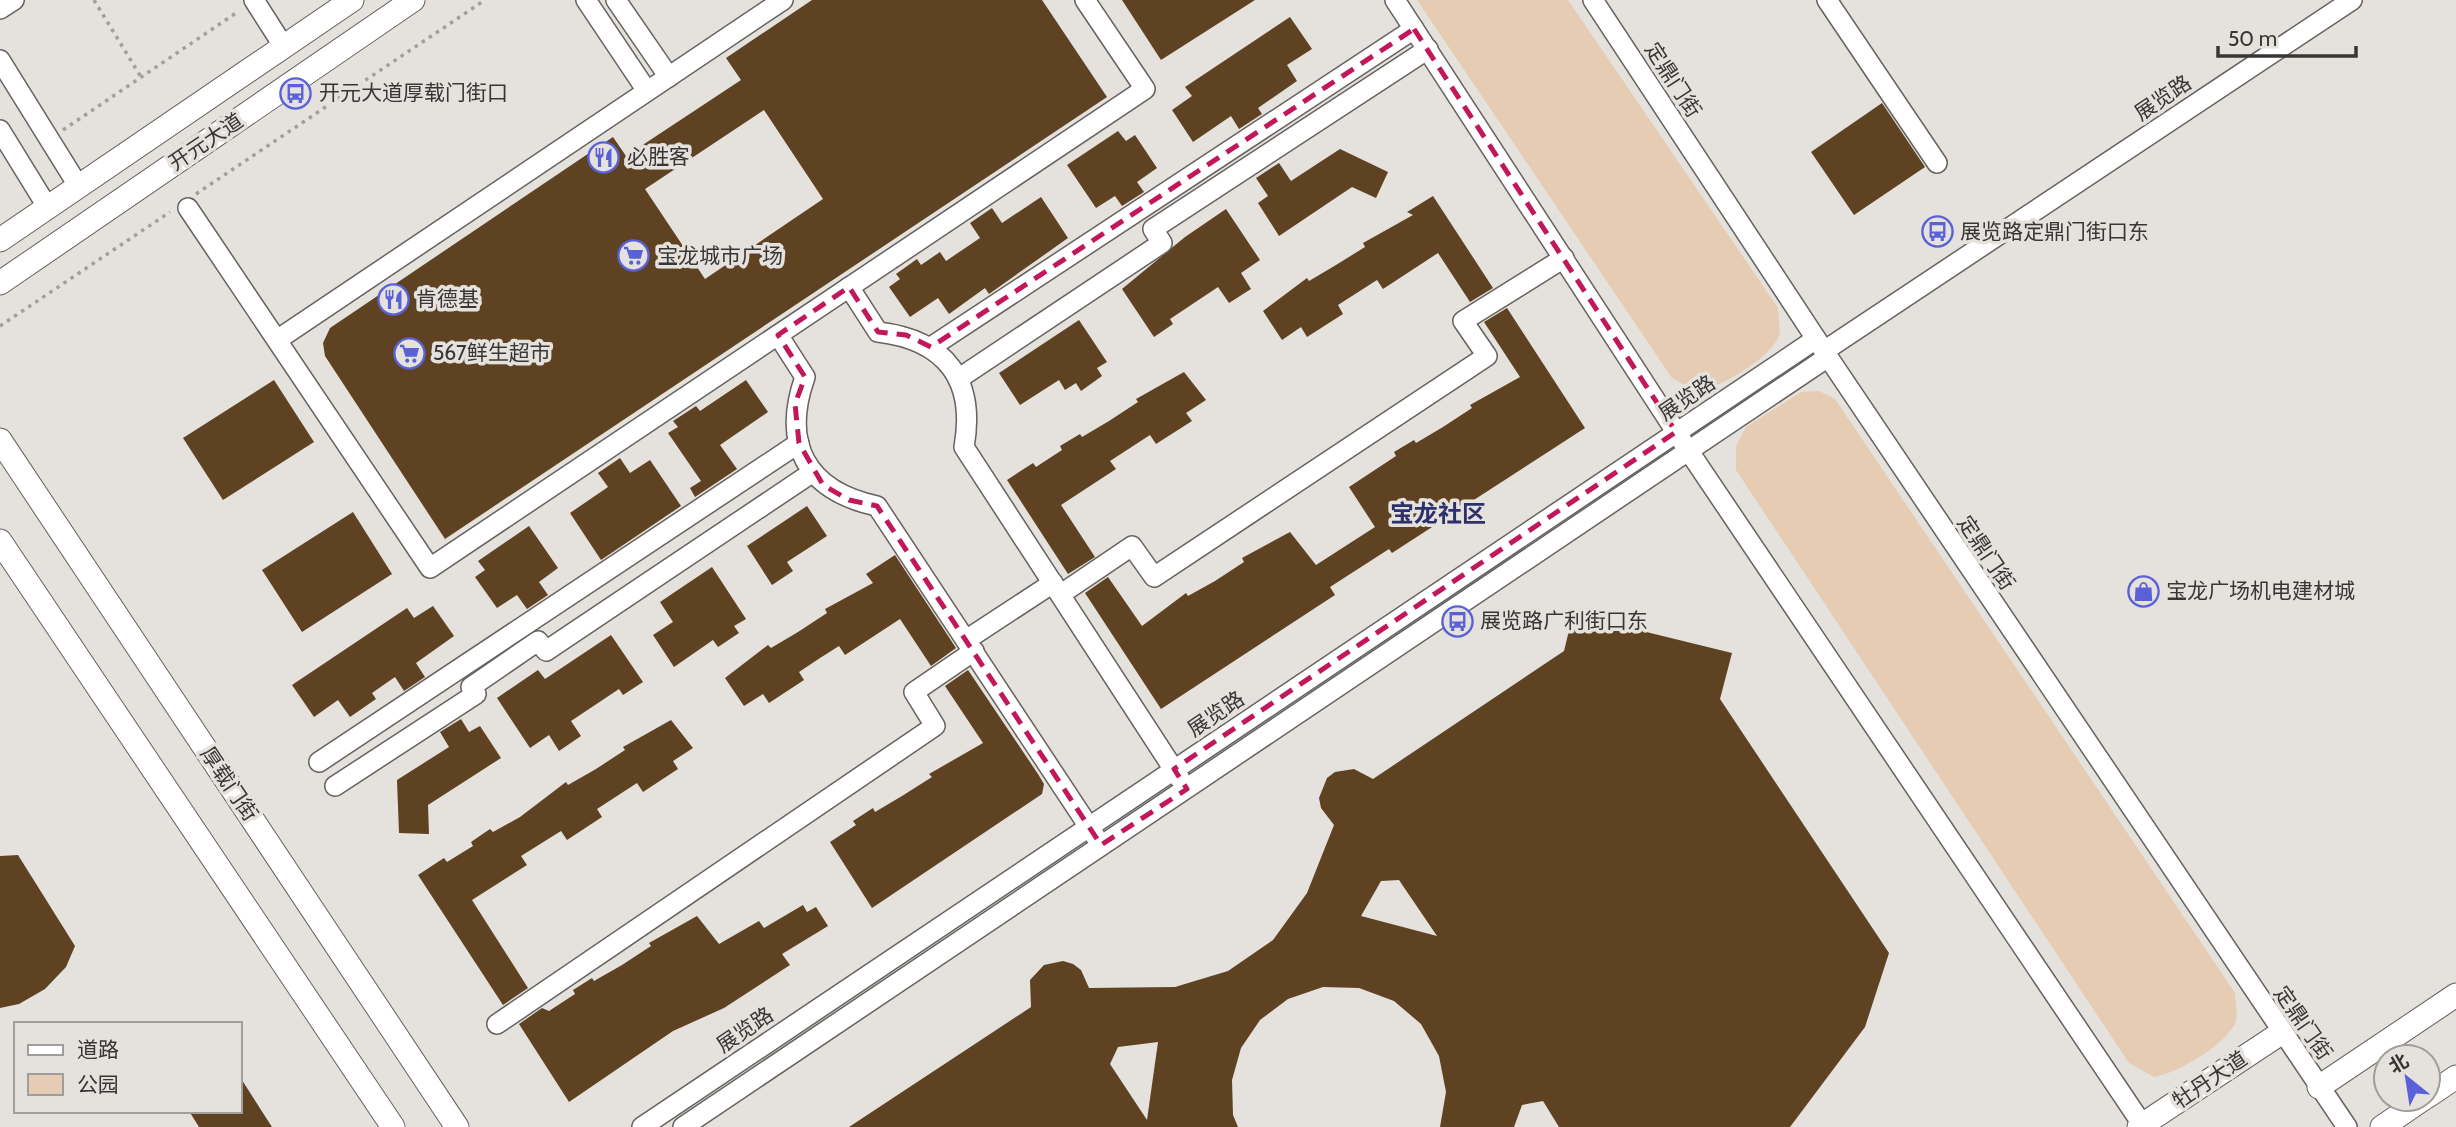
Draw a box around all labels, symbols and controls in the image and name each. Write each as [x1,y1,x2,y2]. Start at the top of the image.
scale bar [2218,14,2356,58]
text: 50 m [2228,26,2277,51]
street label: 定鼎门街 [1640,38,1707,122]
street label: 展览路 [2130,70,2196,126]
bus stop icon: 开元大道厚载门街口 [279,76,313,110]
place label: 开元大道厚载门街口 [319,80,508,105]
street label: 开元大道 [164,108,248,175]
restaurant icon: 必胜客 [587,140,621,174]
place label: 必胜客 [627,144,690,169]
bus stop icon: 展览路定鼎门街口东 [1920,215,1954,249]
place label: 展览路定鼎门街口东 [1960,219,2149,244]
supermarket icon: 宝龙城市广场 [617,239,651,273]
place label: 宝龙城市广场 [657,243,783,268]
restaurant icon: 肯德基 [376,282,410,316]
place label: 肯德基 [416,286,479,311]
supermarket icon: 567鲜生超市 [393,336,427,370]
place label: 567鲜生超市 [433,340,551,365]
street label: 展览路 [1654,370,1720,426]
district label: 宝龙社区 [1390,499,1486,528]
street label: 定鼎门街 [1953,511,2020,595]
shop icon: 宝龙广场机电建材城 [2126,574,2160,608]
place label: 宝龙广场机电建材城 [2166,578,2355,603]
bus stop icon: 展览路广利街口东 [1440,604,1474,638]
place label: 展览路广利街口东 [1480,608,1648,633]
street label: 展览路 [1183,686,1249,742]
street label: 厚载门街 [196,742,263,826]
street label: 定鼎门街 [2269,981,2338,1064]
street label: 展览路 [712,1002,778,1058]
legend [14,1022,242,1113]
text: 道路 [77,1037,119,1062]
north arrow [2372,1043,2442,1113]
street label: 牡丹大道 [2168,1046,2252,1113]
text: 北 [2385,1049,2413,1078]
text: 公园 [77,1072,119,1097]

